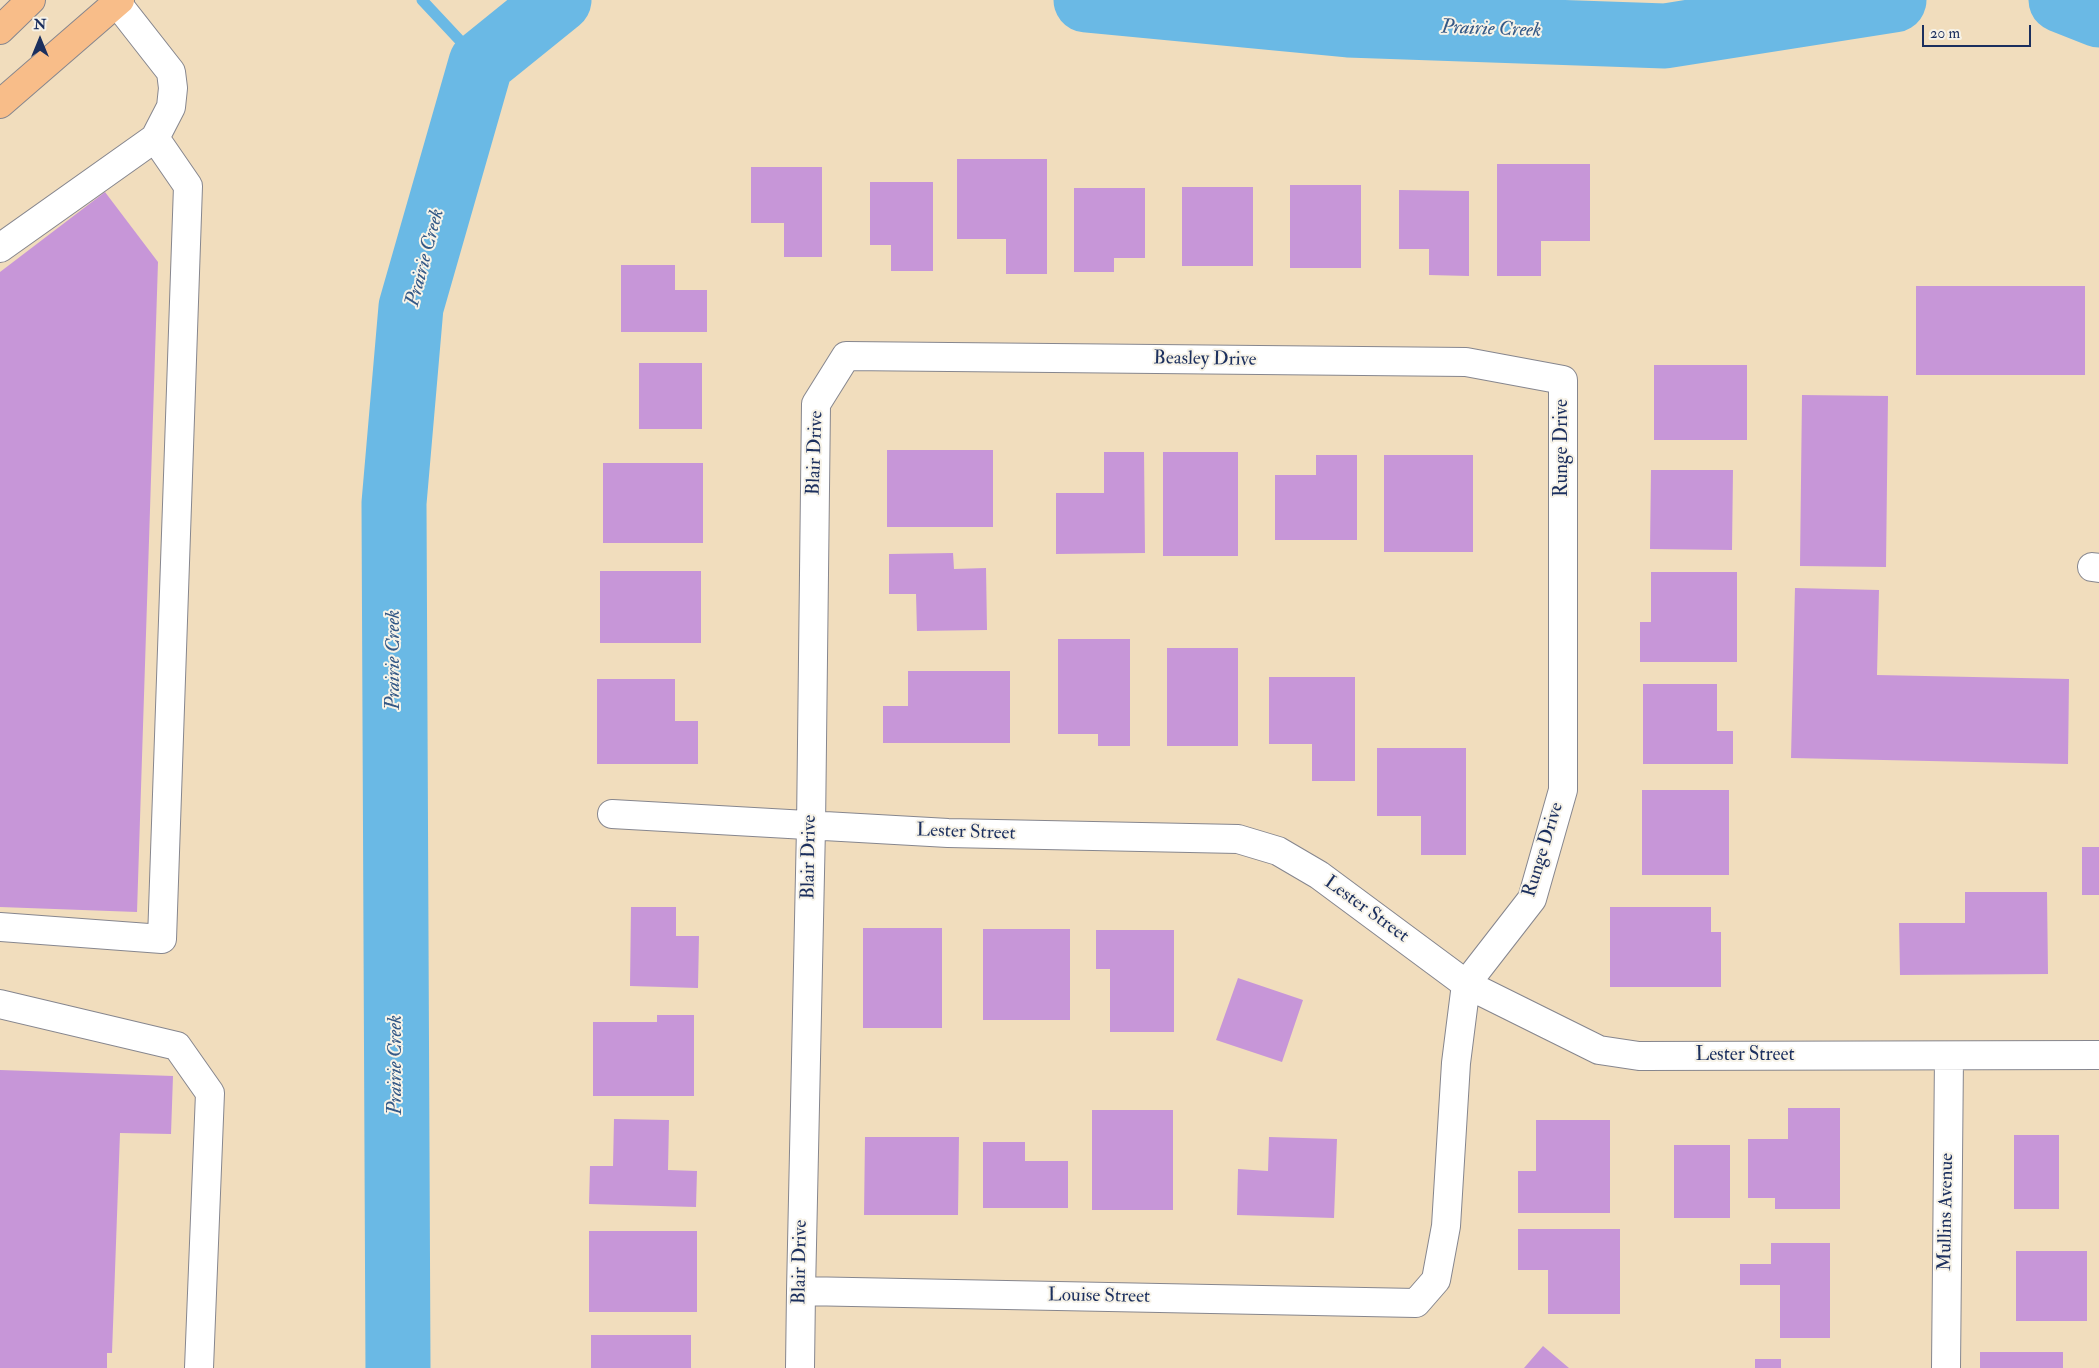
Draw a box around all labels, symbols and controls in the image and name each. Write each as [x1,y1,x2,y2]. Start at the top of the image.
north arrow [15,15,65,65]
scale bar [1924,15,2033,47]
text: N [34,16,46,33]
water label: Prairie Creek [1441,16,1541,44]
text: 20 m [1930,24,1960,43]
water label: Prairie Creek [401,206,451,310]
street label: Beasley Drive [1153,348,1257,372]
street label: Runge Drive [1552,399,1574,497]
street label: Blair Drive [803,410,829,496]
water label: Prairie Creek [383,610,407,710]
street label: Runge Drive [1519,800,1569,900]
street label: Blair Drive [798,814,822,900]
street label: Lester Street [916,820,1016,846]
street label: Lester Street [1319,872,1413,948]
water label: Prairie Creek [385,1015,409,1115]
street label: Lester Street [1695,1045,1795,1067]
street label: Mullins Avenue [1935,1153,1959,1271]
street label: Blair Drive [789,1219,813,1305]
street label: Louise Street [1048,1285,1150,1309]

